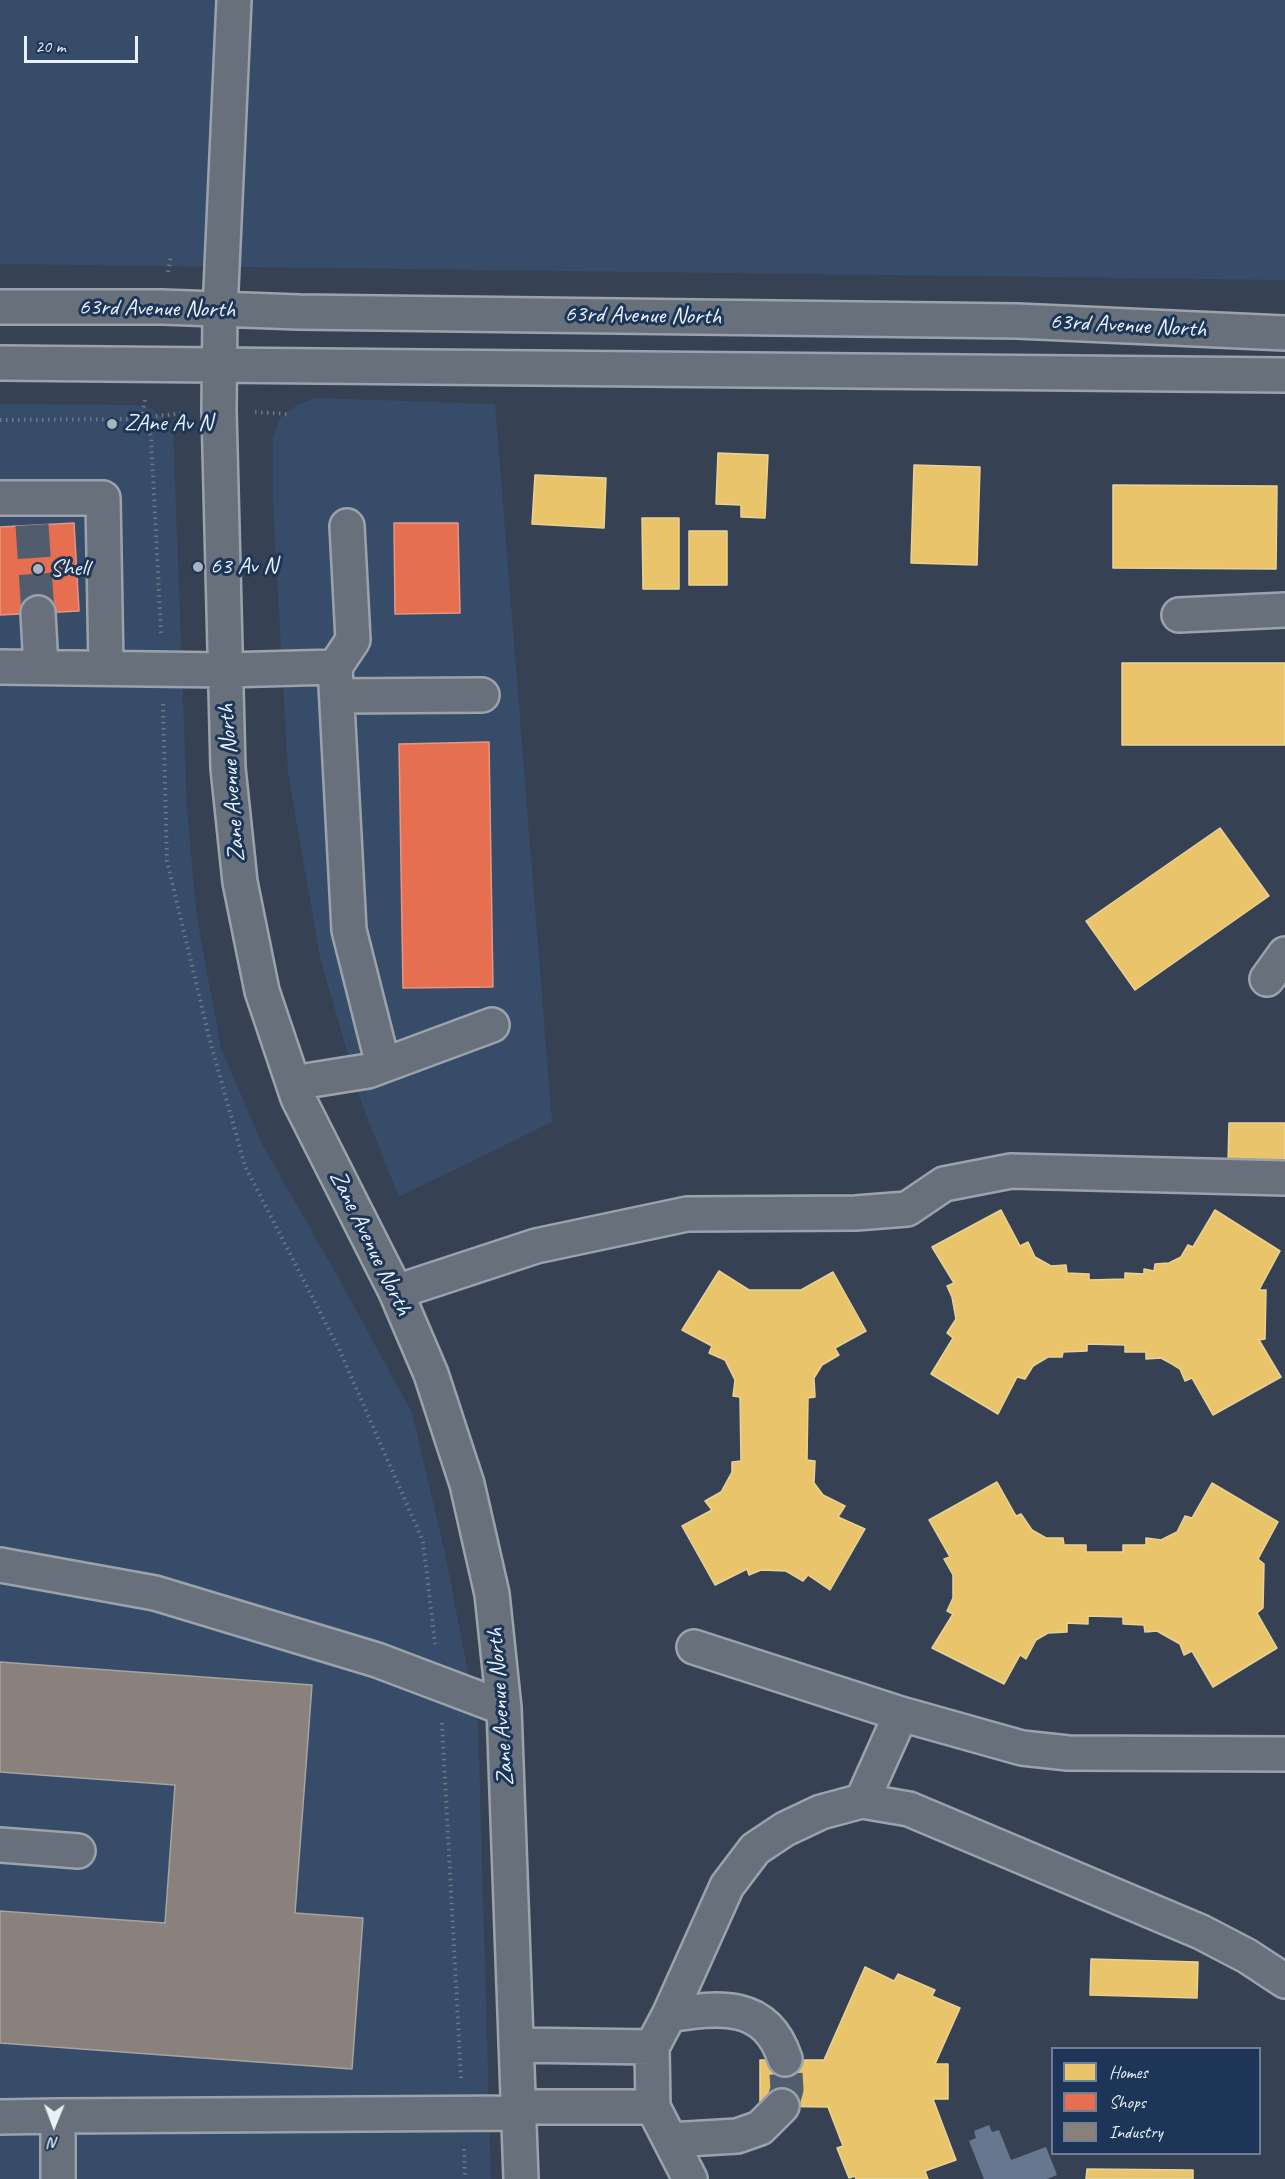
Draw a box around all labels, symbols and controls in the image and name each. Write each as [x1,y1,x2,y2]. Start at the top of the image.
scale bar [27,24,141,62]
text: 20 m [35,35,66,57]
street label: 63rd Avenue North [78,293,236,325]
street label: 63rd Avenue North [564,300,722,332]
street label: 63rd Avenue North [1049,308,1207,344]
place label: ZAne Av N [124,410,212,438]
marker: ZAne Av N [105,417,119,431]
place label: 63 Av N [210,553,277,581]
place label: Shell [50,555,89,583]
marker: 63 Av N [191,560,205,574]
marker: Shell [31,562,45,576]
street label: Zane Avenue North [212,703,252,863]
street label: Zane Avenue North [322,1166,418,1320]
street label: Zane Avenue North [481,1627,521,1787]
legend [1051,2047,1261,2155]
text: Homes [1109,2061,1148,2083]
text: Shops [1109,2091,1146,2113]
north arrow [24,2095,84,2155]
text: Industry [1109,2121,1163,2143]
text: N [49,2133,59,2153]

